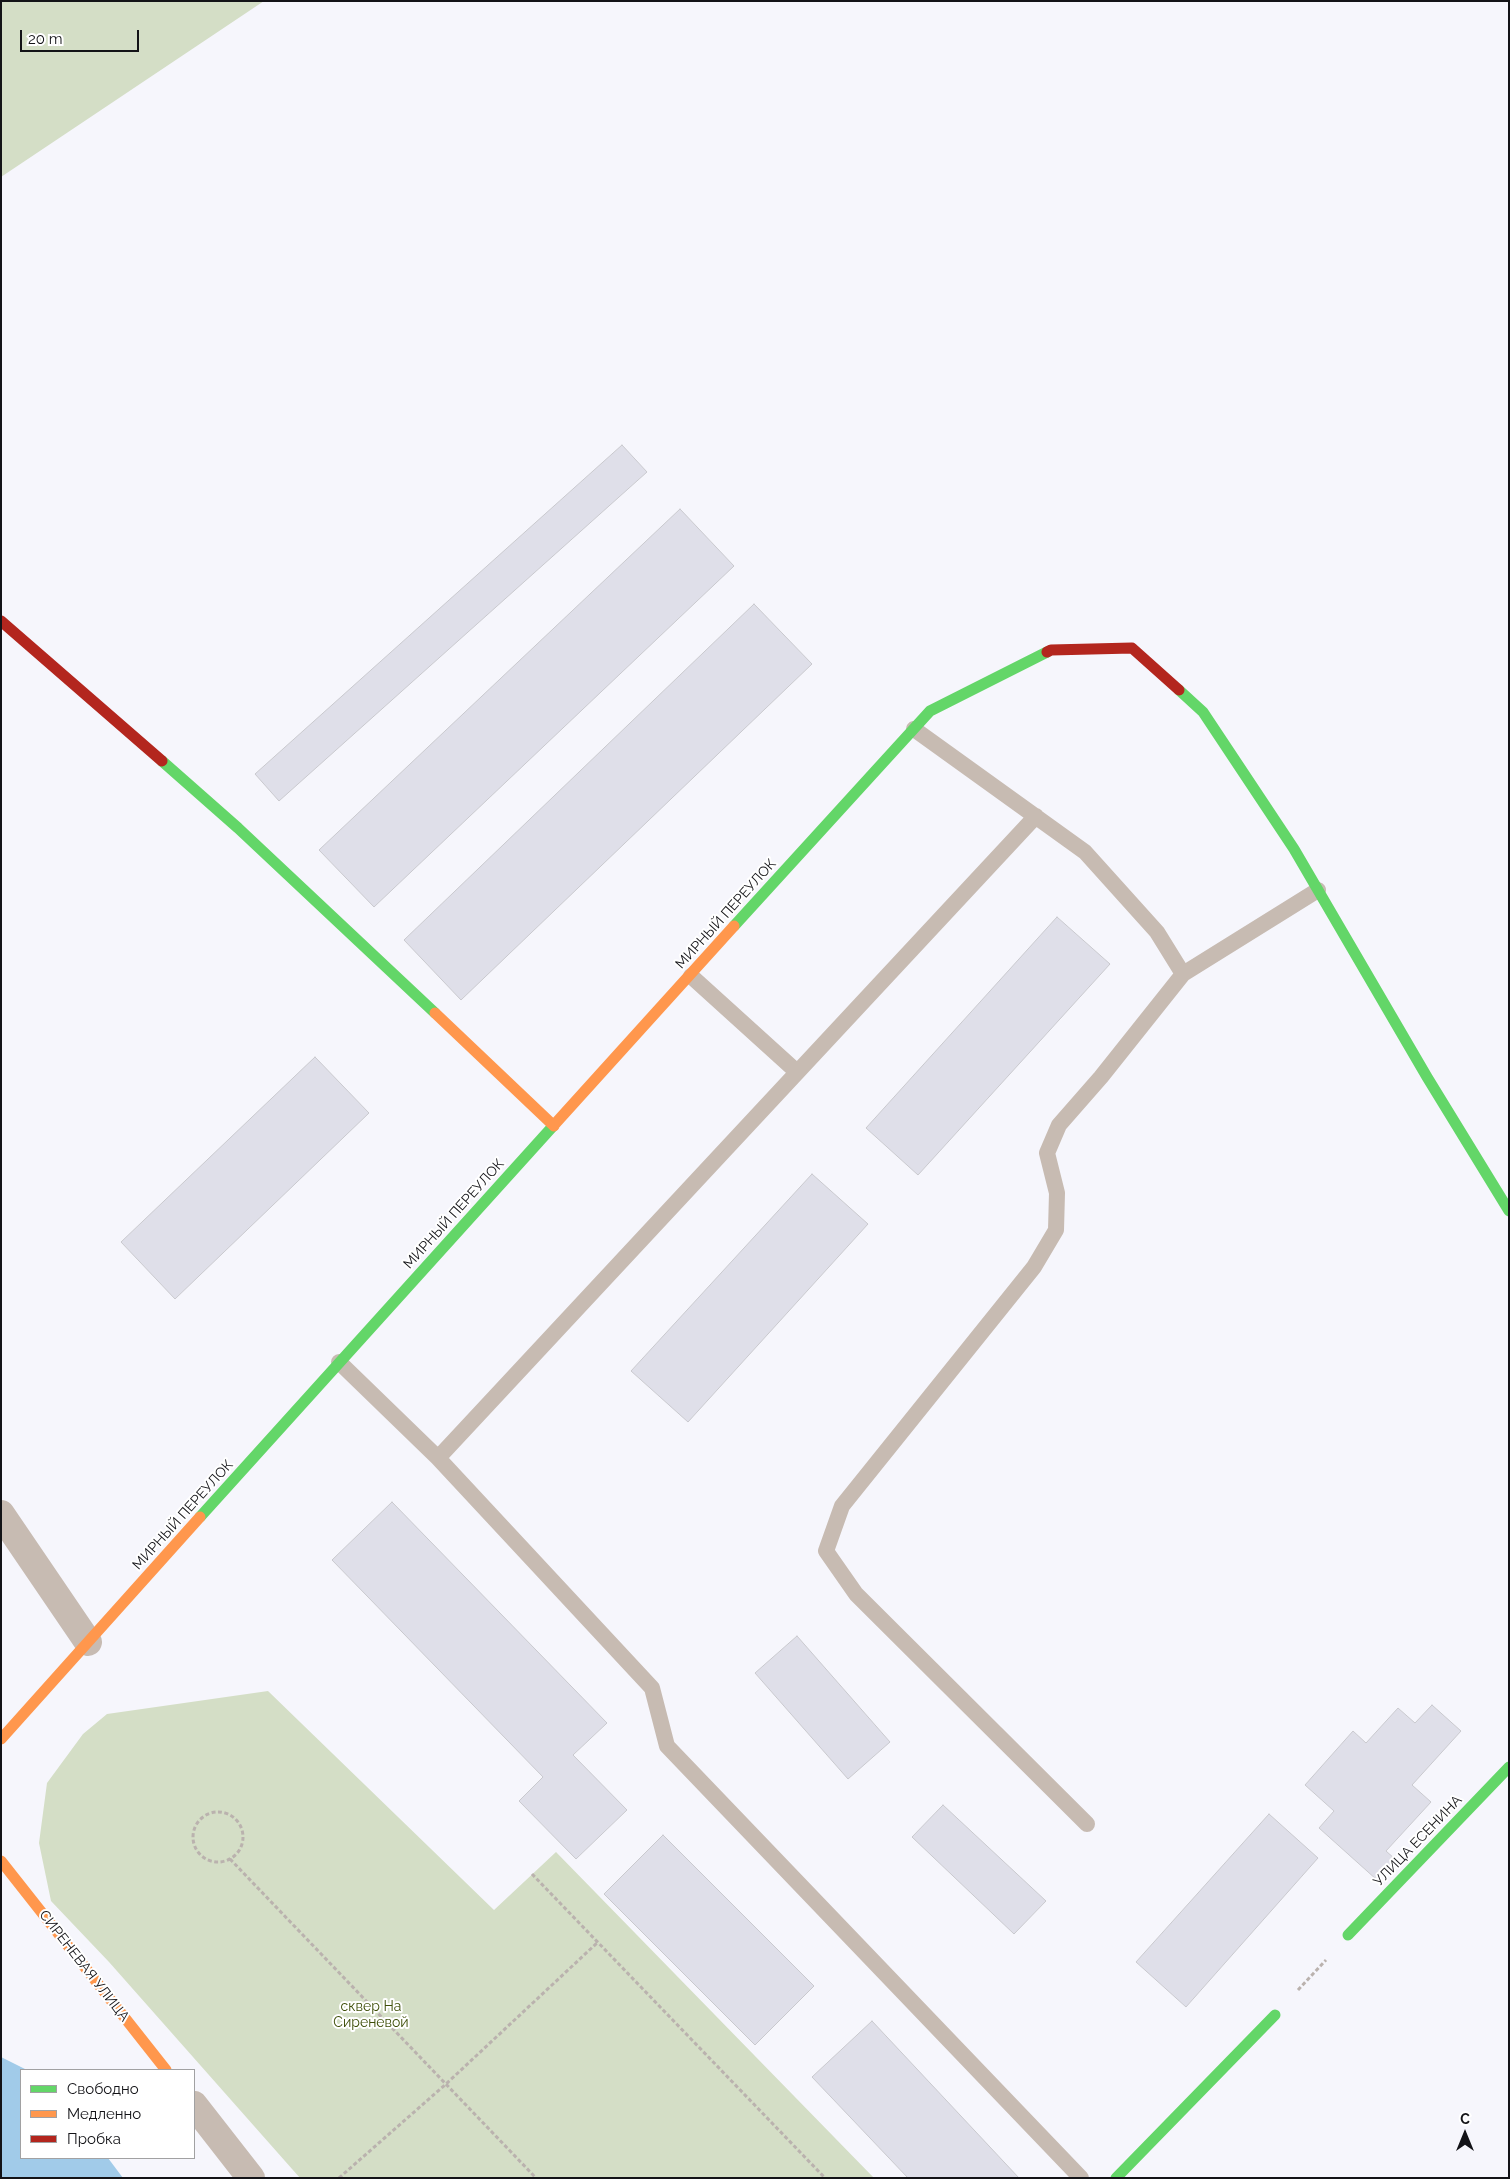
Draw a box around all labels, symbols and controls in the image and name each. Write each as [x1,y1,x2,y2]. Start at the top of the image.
scale bar [22,20,141,52]
text: 20 m [28,30,63,48]
street label: МИРНЫЙ ПЕРЕУЛОК [672,856,780,972]
street label: МИРНЫЙ ПЕРЕУЛОК [400,1156,508,1272]
street label: МИРНЫЙ ПЕРЕУЛОК [129,1457,237,1573]
street label: УЛИЦА ЕСЕНИНА [1370,1792,1466,1890]
street label: СИРЕНЕВАЯ УЛИЦА [35,1907,133,2025]
park label: сквер На Сиреневой [333,1999,409,2031]
legend [20,2069,195,2159]
text: Свободно [67,2080,139,2098]
text: Медленно [67,2105,141,2123]
north arrow [1440,2109,1490,2159]
text: С [1460,2111,1470,2127]
text: Пробка [67,2130,121,2148]

